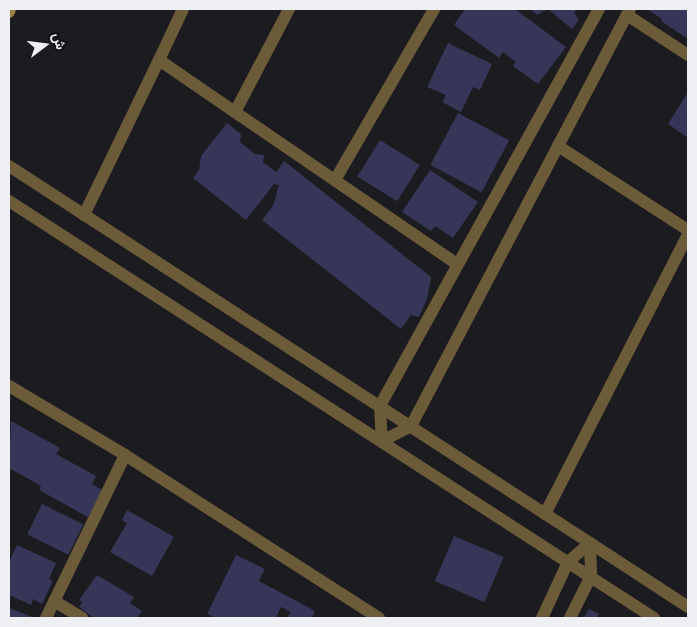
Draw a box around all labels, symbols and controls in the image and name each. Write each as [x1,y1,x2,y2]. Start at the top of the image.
north arrow [20,20,70,70]
text: ش [50,31,69,51]

